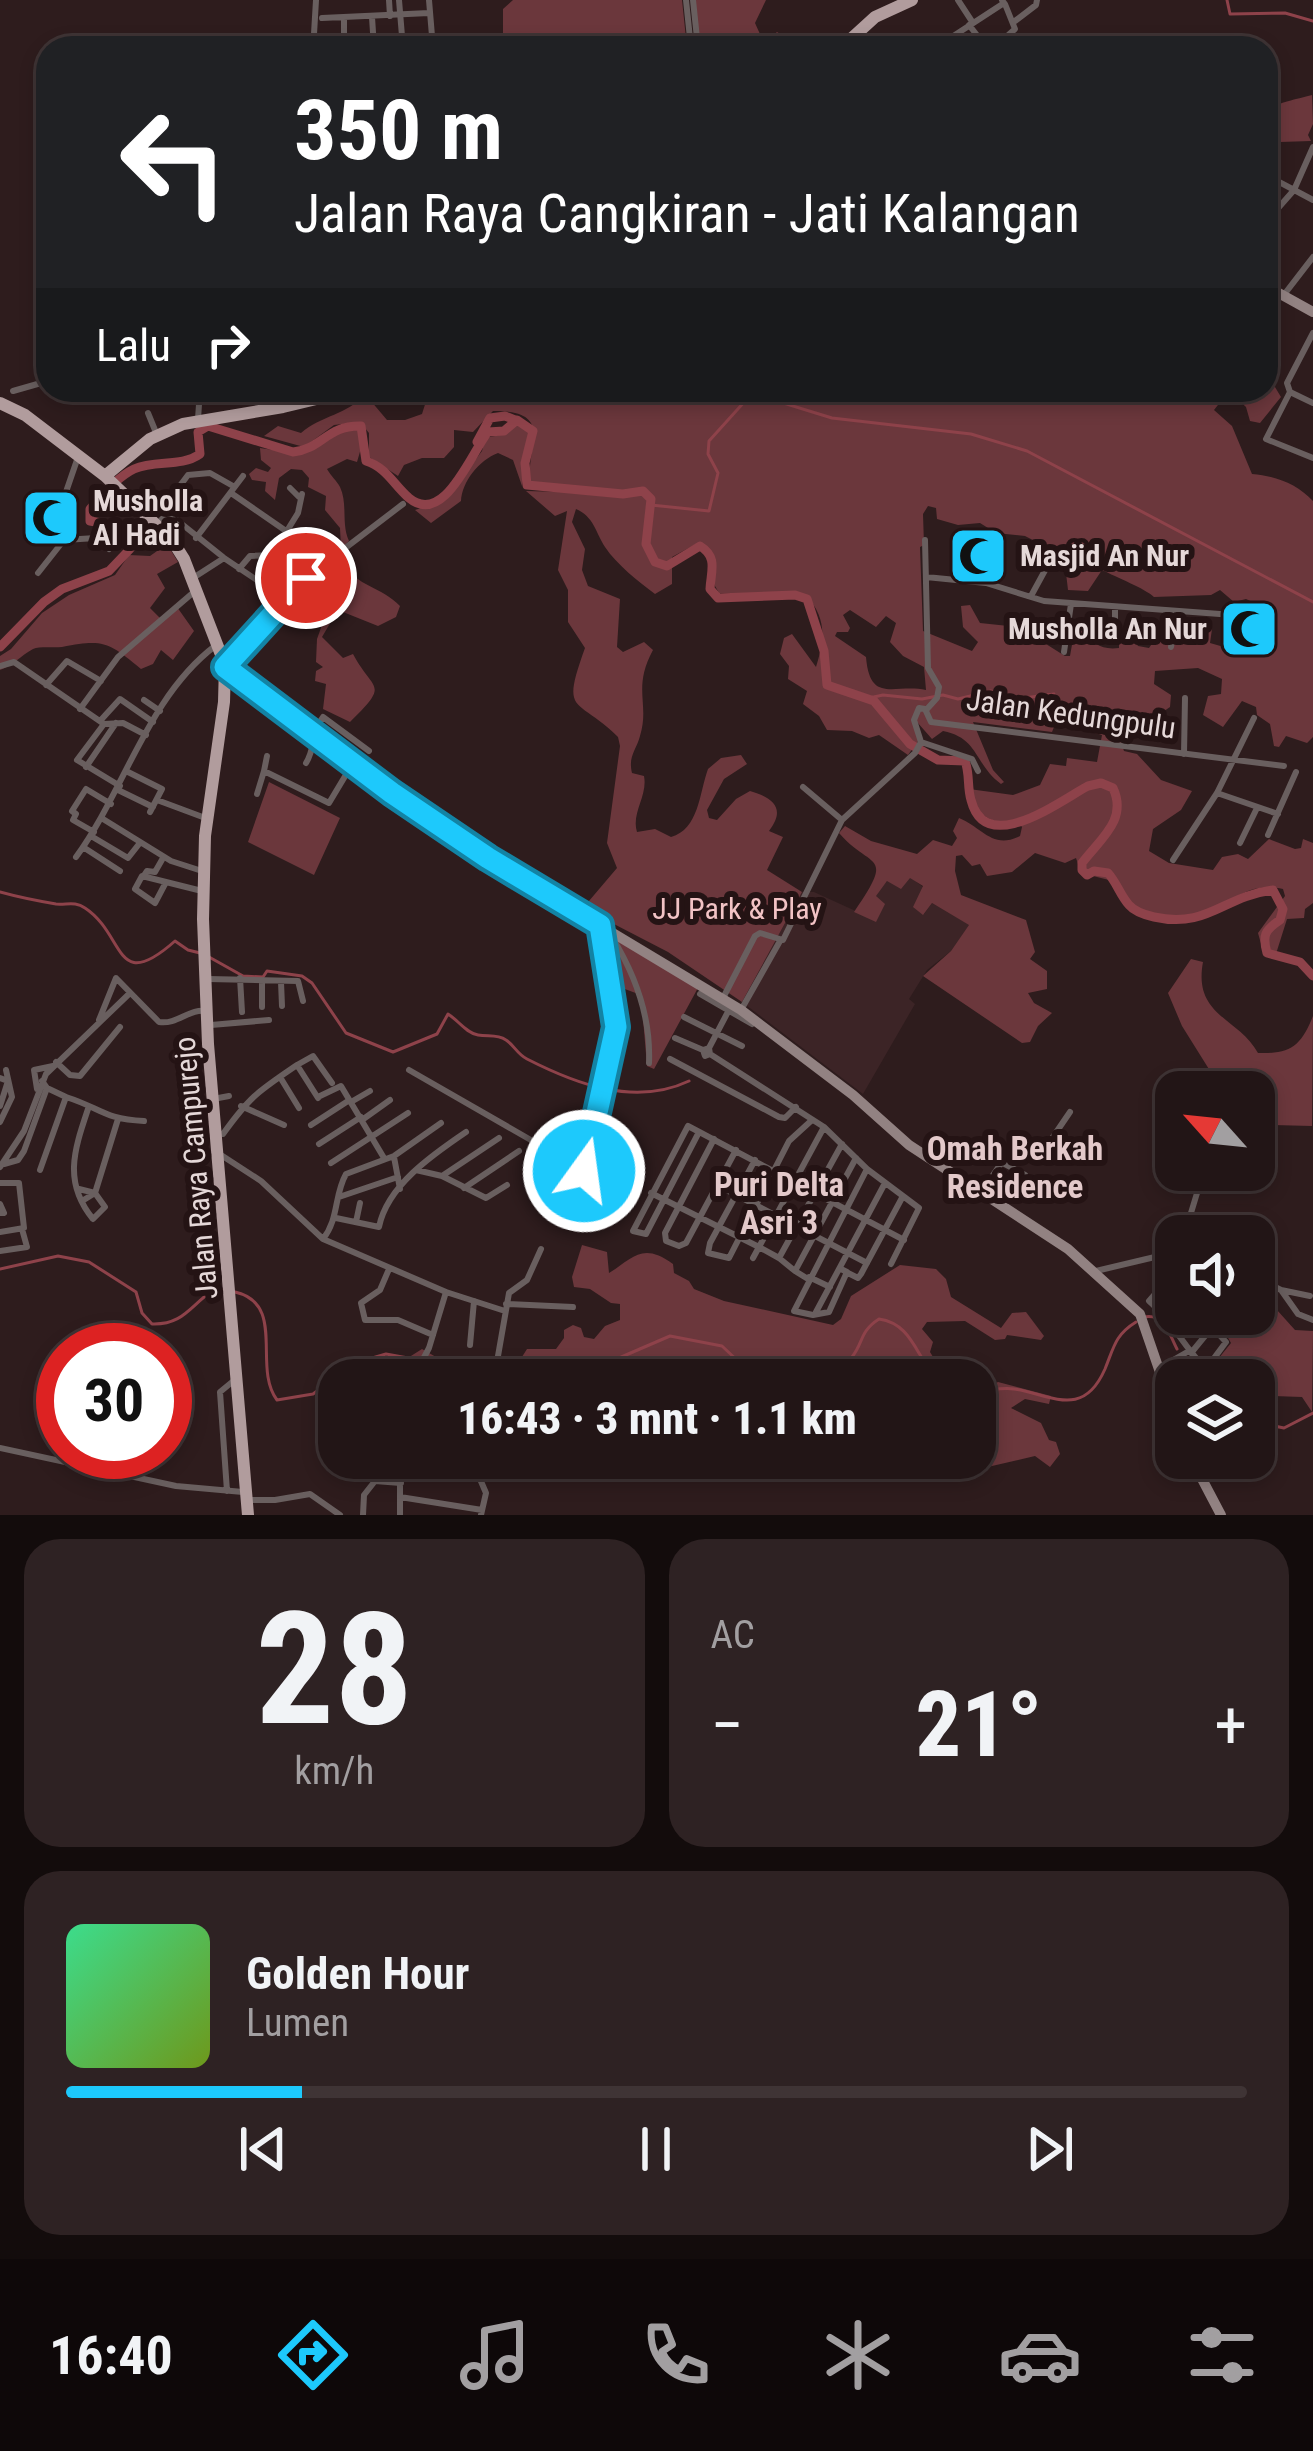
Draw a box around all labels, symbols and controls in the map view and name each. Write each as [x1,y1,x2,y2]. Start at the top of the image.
text: 350 m [294,81,503,180]
icon: left [96,84,252,240]
text: Jalan Raya Cangkiran - Jati Kalangan [294,182,1080,245]
icon: right [195,312,261,378]
text: Lalu [96,319,171,372]
place label: Musholla Al Hadi [93,483,203,552]
mosque icon: Musholla Al Hadi [20,487,82,549]
mosque icon: Masjid An Nur [947,525,1009,587]
pin [255,527,357,629]
place label: Masjid An Nur [1020,538,1189,573]
icon: arrive [273,545,339,611]
mosque icon: Musholla An Nur [1218,598,1280,660]
place label: Musholla An Nur [1008,611,1207,646]
street label: Jalan Kedungpulu [964,681,1178,746]
park label: JJ Park & Play [652,891,822,926]
street label: Jalan Raya Campurejo [167,1035,224,1301]
north arrow [1155,1071,1275,1191]
map controls [1155,1071,1275,1479]
position arrow [521,1108,647,1234]
district label: Omah Berkah Residence [927,1129,1103,1206]
district label: Puri Delta Asri 3 [714,1165,844,1242]
button: sound [1155,1215,1275,1335]
speed limit sign: 30 [36,1323,192,1479]
button: layers [1155,1359,1275,1479]
text: 16:43 · 3 mnt · 1.1 km [457,1392,857,1445]
text: 28 [255,1578,413,1761]
text: AC [711,1612,755,1658]
text: 21° [915,1673,1042,1778]
text: − [711,1687,744,1764]
text: + [1214,1687,1247,1764]
text: km/h [294,1748,374,1794]
text: Golden Hour [246,1947,469,2000]
text: Lumen [246,2000,349,2046]
icon: previous [230,2116,296,2182]
icon: pause [623,2116,689,2182]
icon: next [1017,2116,1083,2182]
icon: directions [271,2313,355,2397]
icon: music [453,2313,537,2397]
icon: phone [634,2313,718,2397]
icon: climate [816,2313,900,2397]
icon: car [998,2313,1082,2397]
icon: filters [1180,2313,1264,2397]
text: 16:40 [49,2324,173,2387]

